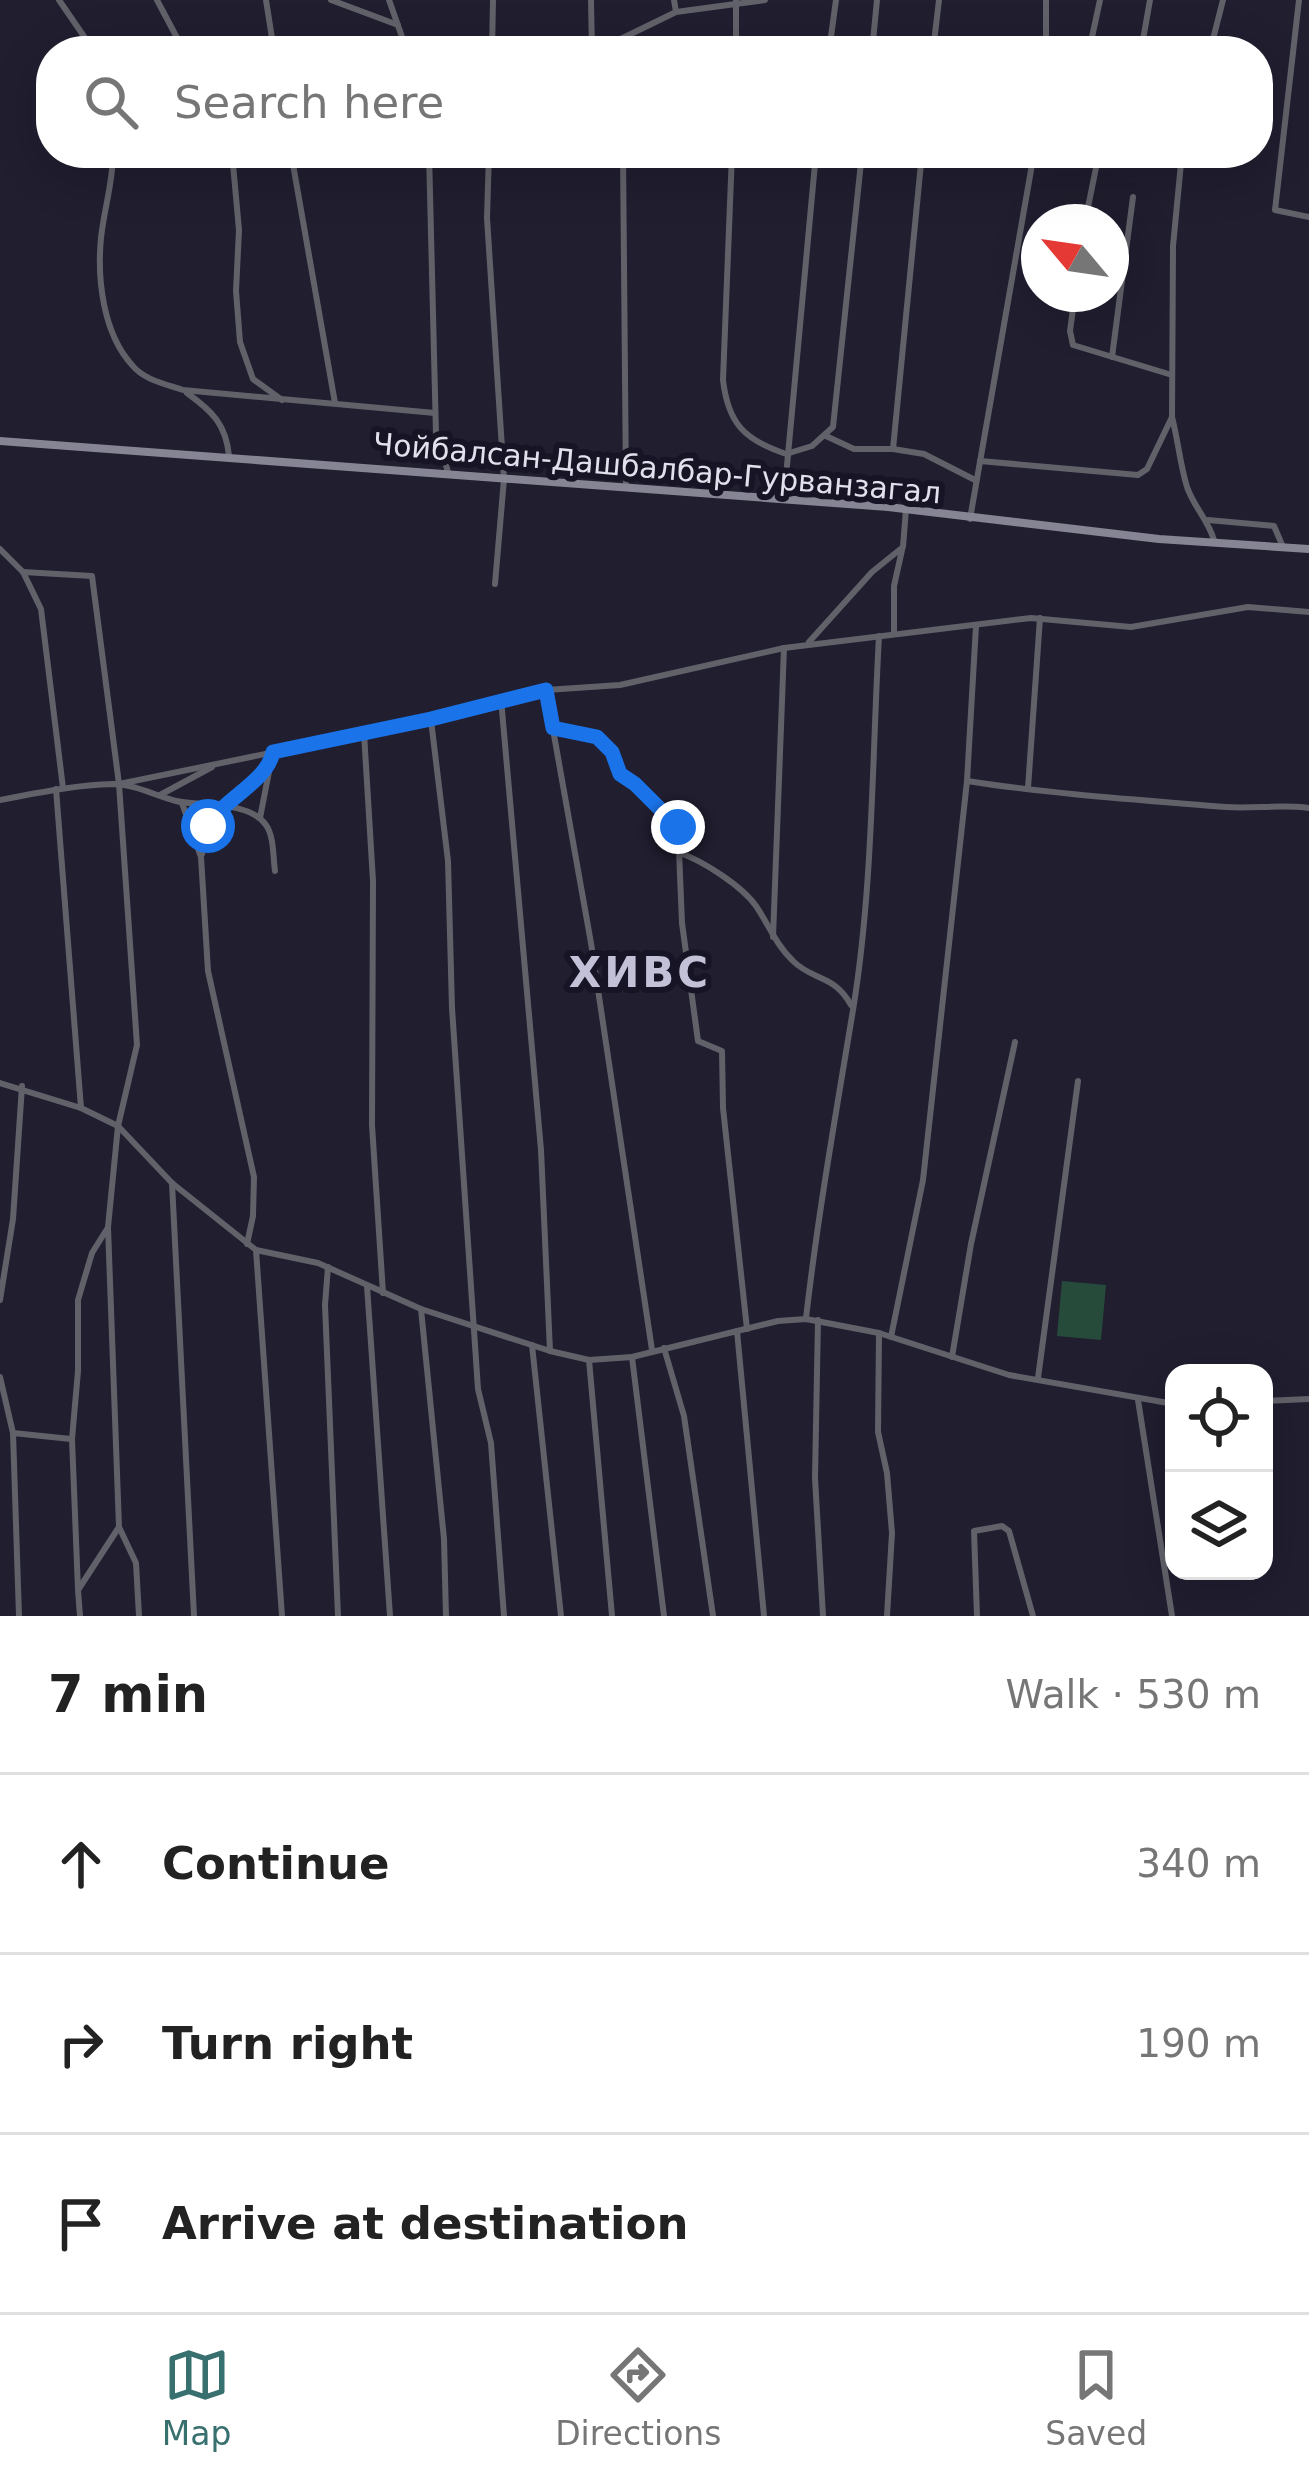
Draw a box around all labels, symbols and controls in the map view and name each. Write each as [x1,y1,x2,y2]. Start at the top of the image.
search box [36,36,1273,168]
icon: search [78,69,144,135]
text: Search here [174,76,444,129]
north arrow [1021,204,1129,312]
street label: Чойбалсан-Дашбалбар-Гурванзагал [371,426,943,510]
route start [181,799,235,853]
route end [651,800,705,854]
district label: ХИВС [569,948,711,997]
map controls [1165,1364,1273,1580]
button: locate [1165,1364,1273,1472]
button: layers [1165,1472,1273,1580]
text: 7 min [48,1665,208,1724]
text: Walk · 530 m [1006,1672,1261,1717]
icon: ahead [48,1831,114,1897]
text: Continue [162,1837,390,1890]
text: 340 m [1136,1841,1261,1886]
icon: right [48,2011,114,2077]
text: Turn right [162,2017,413,2070]
text: 190 m [1136,2021,1261,2066]
icon: arrive [48,2191,114,2257]
text: Arrive at destination [162,2197,688,2250]
tab: Map [162,2342,232,2453]
tab: Directions [555,2342,721,2453]
tab: Saved [1045,2342,1147,2453]

